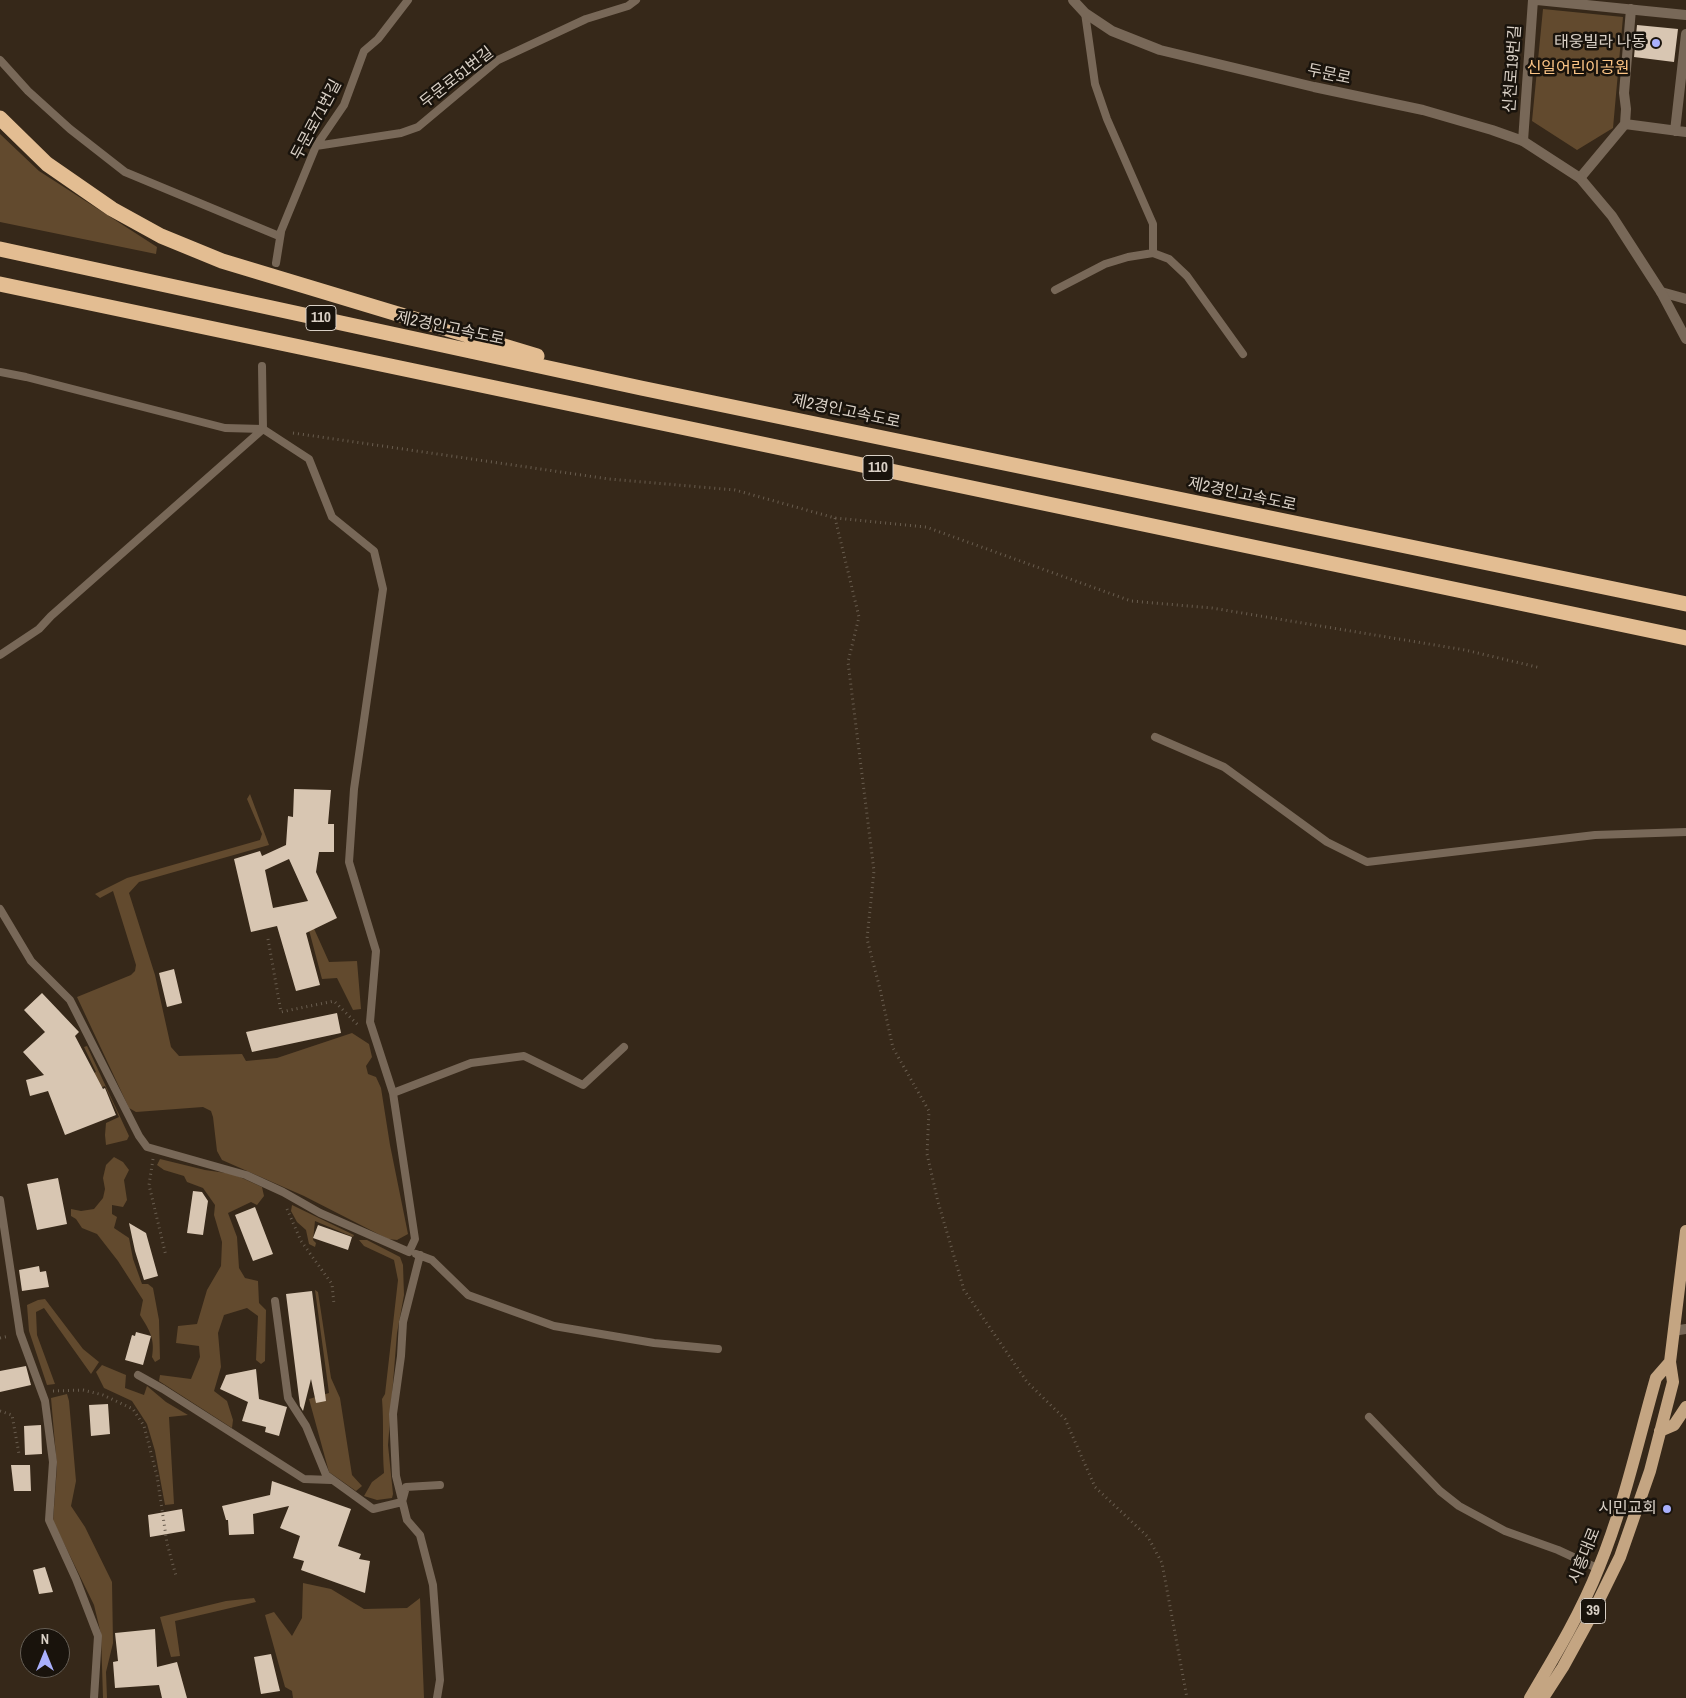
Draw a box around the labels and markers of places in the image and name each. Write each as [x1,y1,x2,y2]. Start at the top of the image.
place label: 태웅빌라 나동 [1554,33,1646,53]
marker: 태웅빌라 나동 [1650,37,1662,49]
place label: 시민교회 [1598,1499,1657,1519]
marker: 시민교회 [1661,1503,1673,1515]

